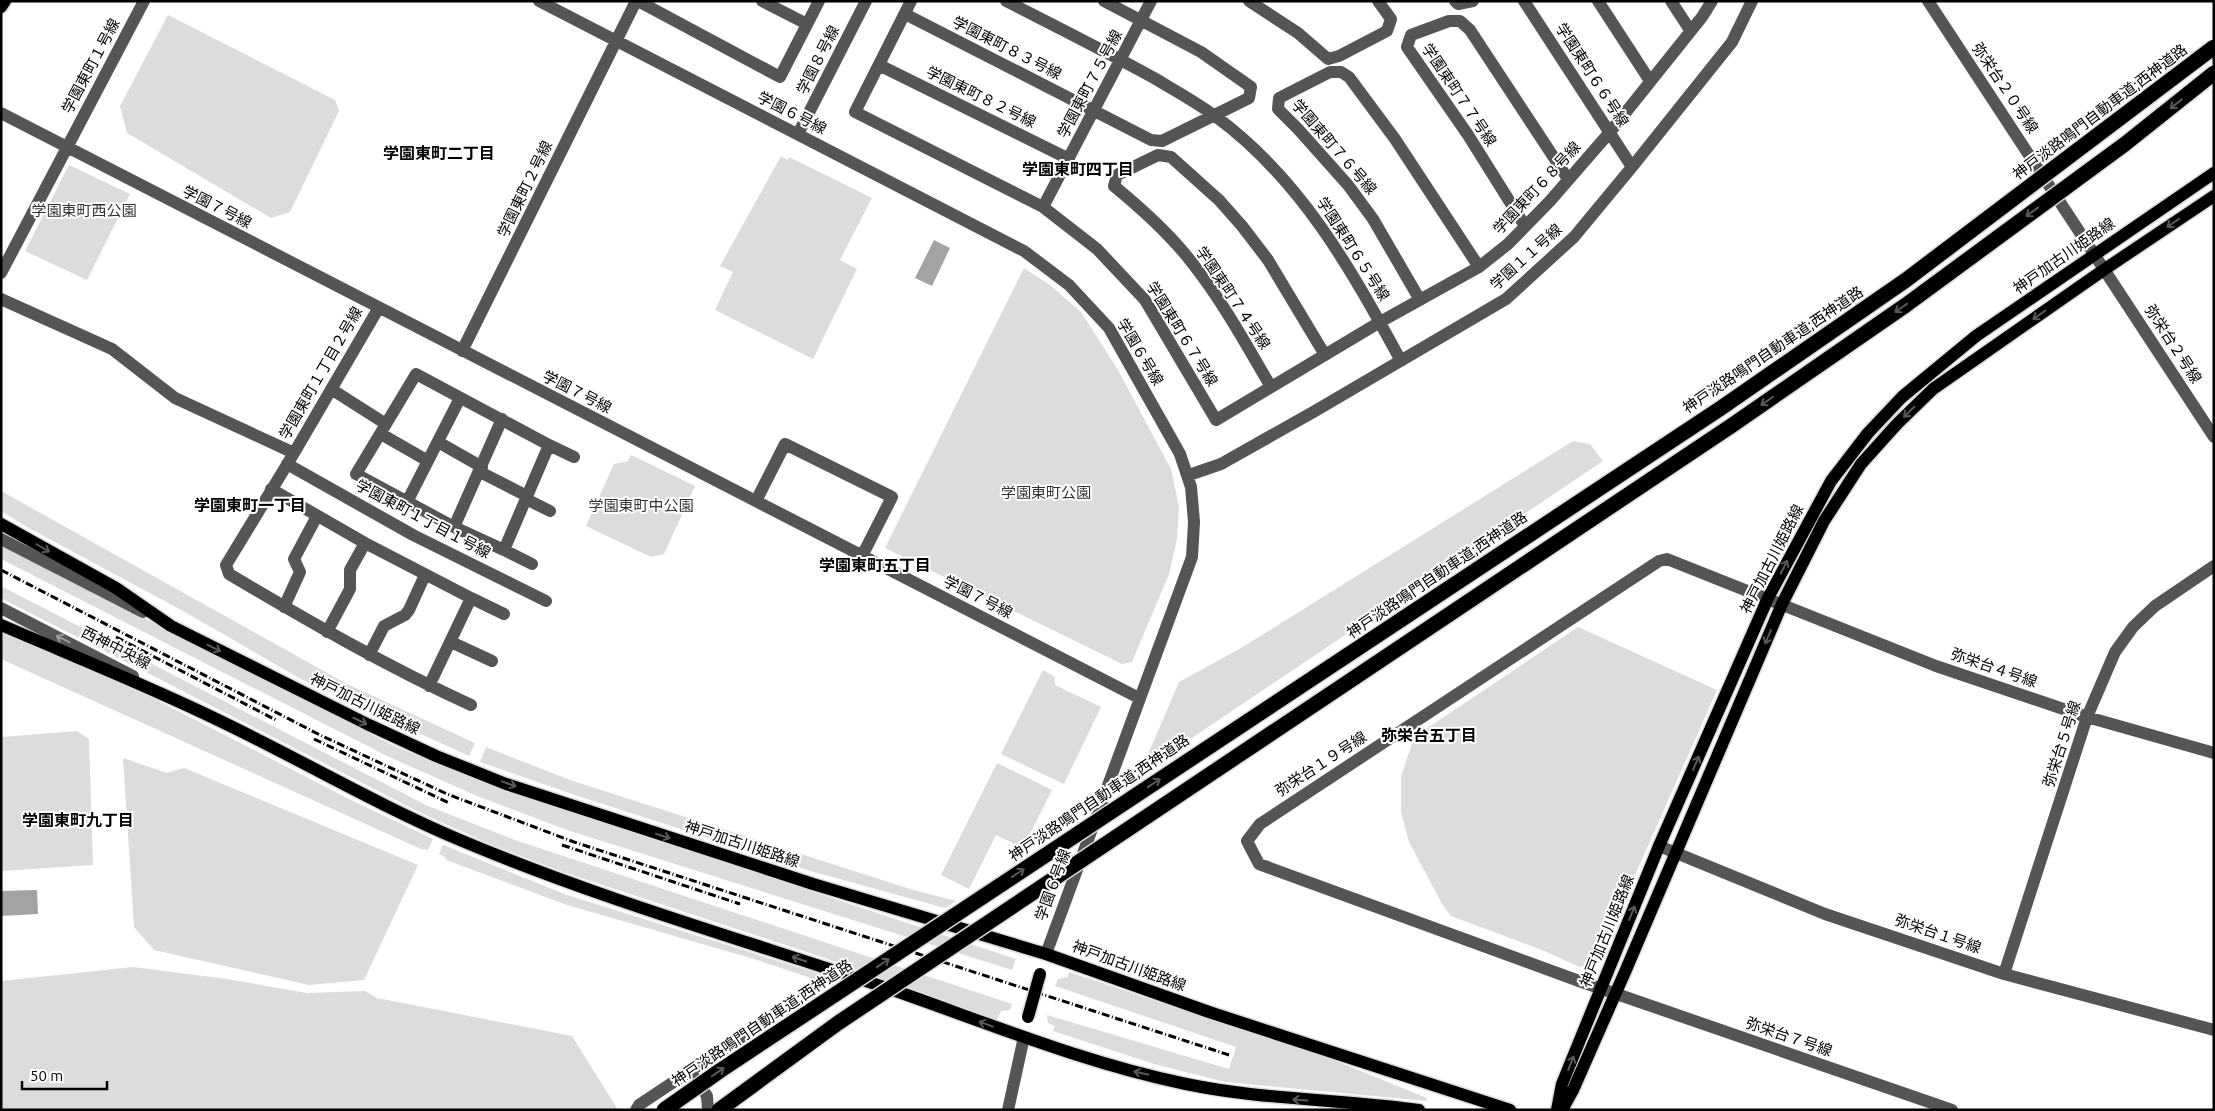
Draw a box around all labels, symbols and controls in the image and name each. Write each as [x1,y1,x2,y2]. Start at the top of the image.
street label: 学園東町８３号線 [950,13,1065,82]
street label: 学園東町１号線 [58,15,123,116]
street label: 学園東町６６号線 [1553,20,1632,130]
street label: 学園８号線 [793,22,842,97]
street label: 学園東町７５号線 [1054,27,1125,141]
street label: 弥栄台２０号線 [1969,39,2042,136]
street label: 学園東町７７号線 [1419,40,1500,149]
street label: 神戸淡路鳴門自動車道;西神道路 [2009,41,2190,183]
street label: 学園東町８２号線 [924,63,1039,130]
street label: 学園６号線 [755,88,830,137]
street label: 学園東町７６号線 [1289,96,1380,198]
one-way arrow [2170,99,2183,110]
street label: 学園東町２号線 [494,138,555,240]
street label: 学園東町６８号線 [1489,138,1584,237]
district label: 学園東町二丁目 [383,144,495,162]
district label: 学園東町四丁目 [1022,160,1134,178]
street label: 学園７号線 [180,182,255,231]
street label: 学園東町６５号線 [1314,194,1393,304]
park label: 学園東町西公園 [31,202,137,219]
one-way arrow [2025,207,2039,217]
street label: 神戸加古川姫路線 [2010,214,2118,297]
one-way arrow [2166,218,2180,228]
street label: 学園１１号線 [1487,220,1565,293]
street label: 学園東町７４号線 [1193,243,1274,352]
street label: 学園東町６７号線 [1143,278,1221,389]
street label: 神戸淡路鳴門自動車道;西神道路 [1679,283,1866,416]
street label: 弥栄台２号線 [2142,301,2205,386]
one-way arrow [1894,303,1908,313]
street label: 学園東町１丁目２号線 [276,304,365,442]
one-way arrow [2032,310,2046,320]
street label: 学園６号線 [1114,315,1167,388]
street label: 学園７号線 [540,367,615,416]
one-way arrow [1761,396,1775,406]
one-way arrow [1903,406,1916,418]
street label: 学園東町１丁目１号線 [353,476,493,561]
park label: 学園東町公園 [1001,484,1091,501]
district label: 学園東町一丁目 [194,496,306,514]
park label: 学園東町中公園 [588,497,694,514]
street label: 神戸加古川姫路線 [1737,501,1806,616]
street label: 神戸淡路鳴門自動車道;西神道路 [1343,508,1530,641]
one-way arrow [36,544,50,554]
district label: 学園東町五丁目 [819,556,931,574]
one-way arrow [1779,560,1789,575]
street label: 学園７号線 [941,572,1016,621]
street label: 西神中央線 [79,623,154,672]
one-way arrow [1763,629,1773,644]
one-way arrow [56,634,71,643]
one-way arrow [207,643,222,653]
street label: 弥栄台４号線 [1949,645,2039,690]
street label: 神戸加古川姫路線 [308,670,423,737]
street label: 弥栄台５号線 [2040,698,2084,789]
one-way arrow [352,716,367,726]
district label: 弥栄台五丁目 [1381,726,1477,744]
street label: 弥栄台１９号線 [1272,728,1369,799]
street label: 神戸淡路鳴門自動車道;西神道路 [1005,731,1192,864]
one-way arrow [1691,756,1701,771]
one-way arrow [1147,778,1161,788]
one-way arrow [501,780,517,790]
district label: 学園東町九丁目 [22,811,134,829]
street label: 神戸加古川姫路線 [682,817,802,870]
one-way arrow [655,831,671,841]
street label: 学園６号線 [1032,847,1073,923]
one-way arrow [1011,868,1025,878]
street label: 神戸加古川姫路線 [1576,872,1637,990]
one-way arrow [1628,906,1637,921]
street label: 弥栄台１号線 [1893,911,1983,956]
street label: 神戸加古川姫路線 [1070,937,1188,994]
one-way arrow [792,954,808,963]
street label: 神戸淡路鳴門自動車道;西神道路 [668,956,855,1089]
one-way arrow [876,957,890,968]
street label: 弥栄台７号線 [1744,1014,1834,1059]
one-way arrow [979,1019,994,1028]
one-way arrow [1566,1056,1576,1071]
scale bar [22,1058,108,1090]
text: 50 m [30,1067,63,1084]
one-way arrow [711,1067,725,1077]
one-way arrow [1133,1068,1149,1077]
one-way arrow [1293,1096,1309,1105]

